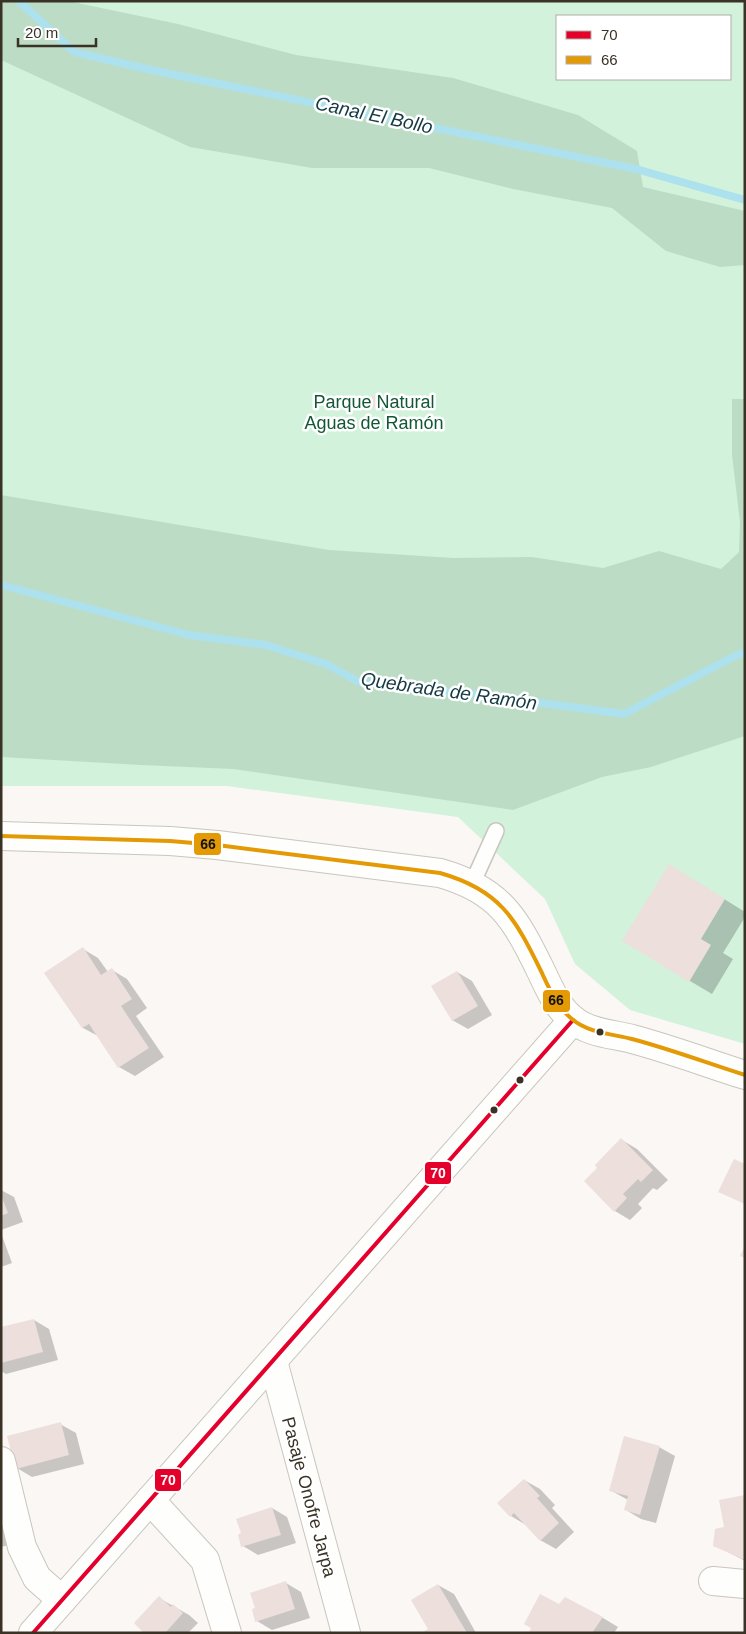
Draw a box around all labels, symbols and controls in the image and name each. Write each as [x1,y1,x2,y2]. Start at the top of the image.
scale bar [18,15,95,47]
legend [556,15,731,80]
text: 20 m [25,24,58,41]
text: 70 [601,26,618,43]
text: 66 [601,51,618,68]
water label: Canal El Bollo [313,92,435,138]
park label: Parque Natural Aguas de Ramón [304,392,444,433]
water label: Quebrada de Ramón [360,668,538,714]
line badge: 66 [193,832,222,856]
text: 66 [200,836,216,852]
line badge: 66 [542,989,571,1013]
text: 66 [548,992,564,1008]
unlabelled marker [595,1027,605,1037]
unlabelled marker [515,1075,525,1085]
unlabelled marker [489,1105,499,1115]
line badge: 70 [424,1161,452,1185]
text: 70 [430,1165,446,1181]
street label: Pasaje Onofre Jarpa [278,1415,340,1580]
line badge: 70 [154,1468,182,1492]
text: 70 [160,1472,176,1488]

